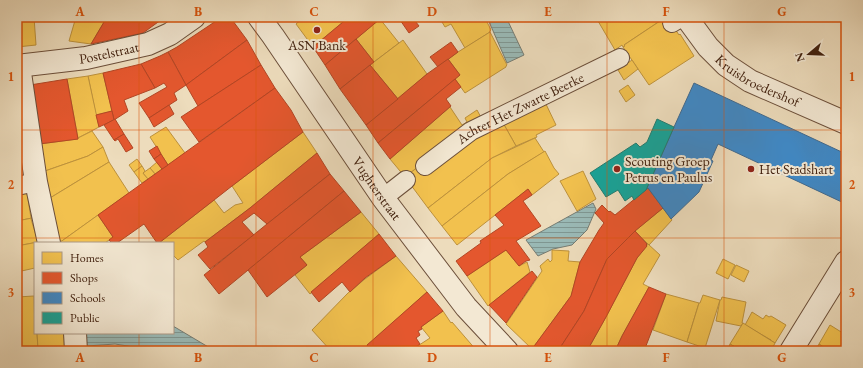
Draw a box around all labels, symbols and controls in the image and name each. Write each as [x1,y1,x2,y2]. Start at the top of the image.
text: A [74,3,85,20]
text: B [194,3,202,20]
text: C [309,3,319,20]
text: D [427,3,437,20]
text: E [544,3,552,20]
text: F [662,3,670,20]
text: G [777,3,787,20]
marker: ASN Bank [312,25,322,35]
north arrow [789,34,829,74]
place label: ASN Bank [287,36,346,54]
street label: Postelstraat [78,37,141,68]
street label: Kruisbroedershof [711,50,804,111]
text: N [791,51,808,64]
text: 1 [8,68,15,85]
street label: Achter Het Zwarte Beerke [452,68,587,149]
text: 1 [849,68,856,85]
place label: Scouting Groep Petrus en Paulus [625,152,713,186]
street label: Vughterstraat [348,153,406,224]
place label: Het Stadshart [759,160,834,178]
marker: Scouting Groep Petrus en Paulus [612,164,622,174]
marker: Het Stadshart [746,164,756,174]
text: 2 [8,176,15,193]
text: 2 [849,176,856,193]
legend [34,242,174,334]
text: Homes [70,250,104,266]
text: Shops [70,270,98,286]
text: 3 [8,284,15,301]
text: 3 [849,284,856,301]
text: Schools [70,290,105,306]
text: Public [70,310,100,326]
text: A [74,349,85,366]
text: B [194,349,202,366]
text: C [309,349,319,366]
text: D [427,349,437,366]
text: E [544,349,552,366]
text: F [662,349,670,366]
text: G [777,349,787,366]

